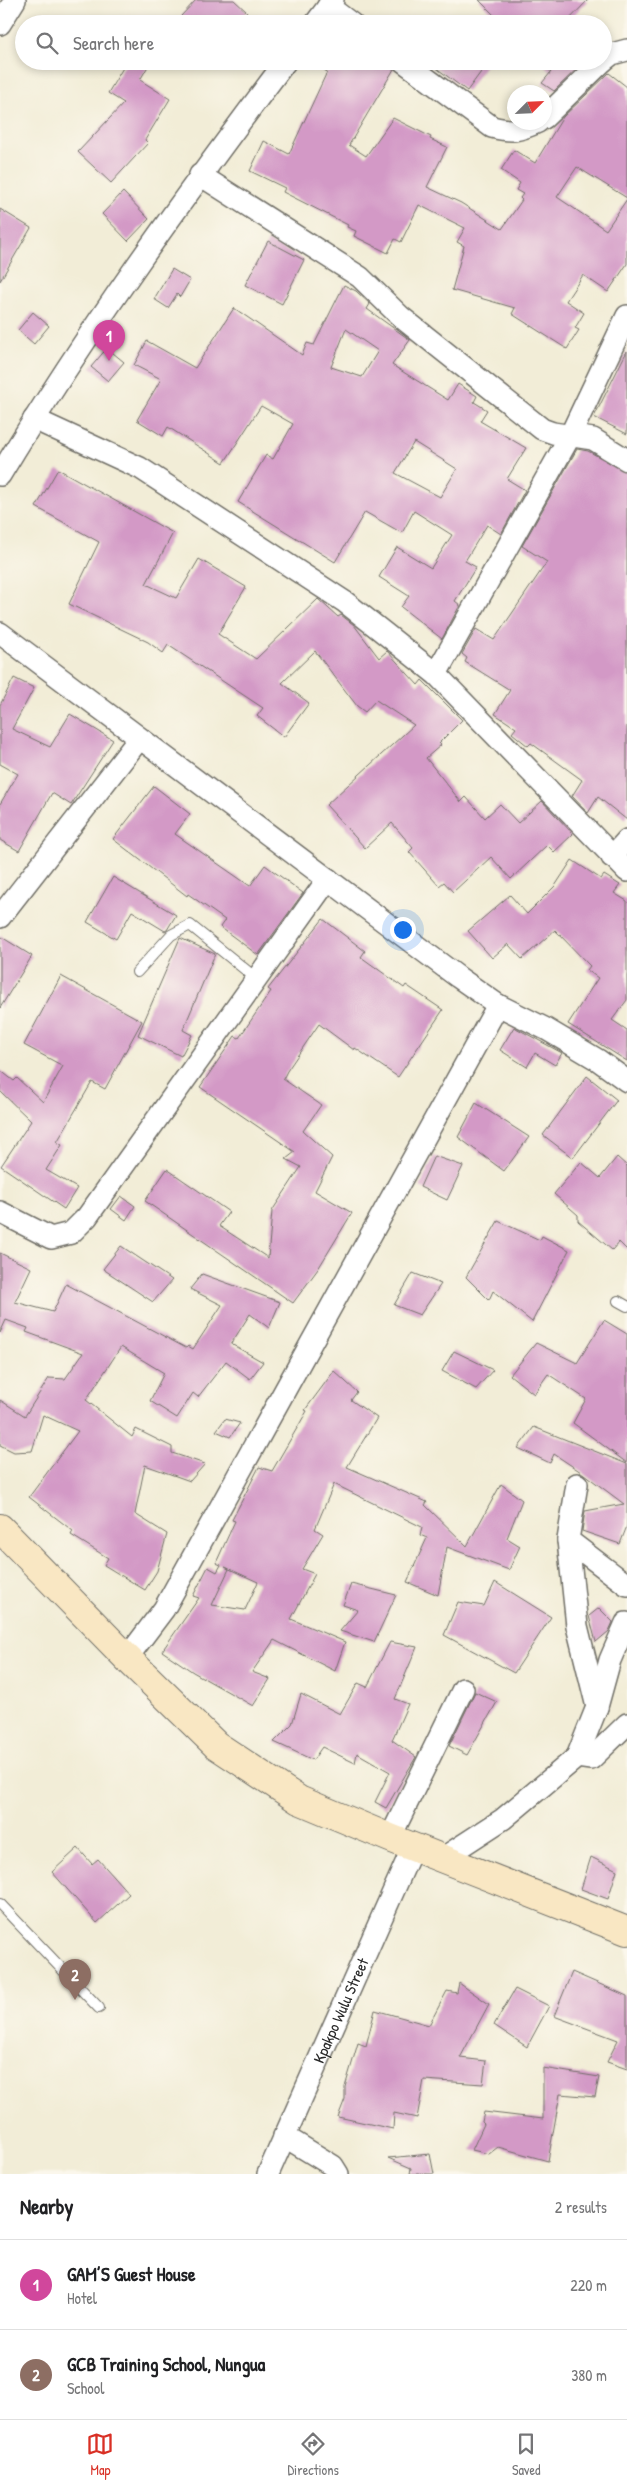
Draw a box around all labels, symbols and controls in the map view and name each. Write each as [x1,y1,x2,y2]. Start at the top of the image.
search box [15,15,612,70]
icon: search [33,29,61,57]
text: Search here [73,30,154,56]
north arrow [507,85,552,130]
pin: 1 [93,320,125,361]
your location [390,917,416,943]
street label: Kpakpo Wulu Street [308,1954,374,2067]
pin: 2 [59,1959,91,2000]
text: Nearby [20,2192,73,2221]
text: 2 results [555,2196,607,2218]
text: GAM’S Guest House [67,2261,196,2287]
text: 1 [33,2274,39,2296]
text: 220 m [570,2274,607,2296]
text: Hotel [67,2287,97,2309]
text: GCB Training School, Nungua [67,2351,265,2377]
text: 2 [32,2364,40,2386]
text: 380 m [571,2364,607,2386]
text: School [67,2377,104,2399]
tab: Map [86,2430,114,2479]
tab: Directions [287,2430,339,2479]
tab: Saved [512,2430,541,2479]

